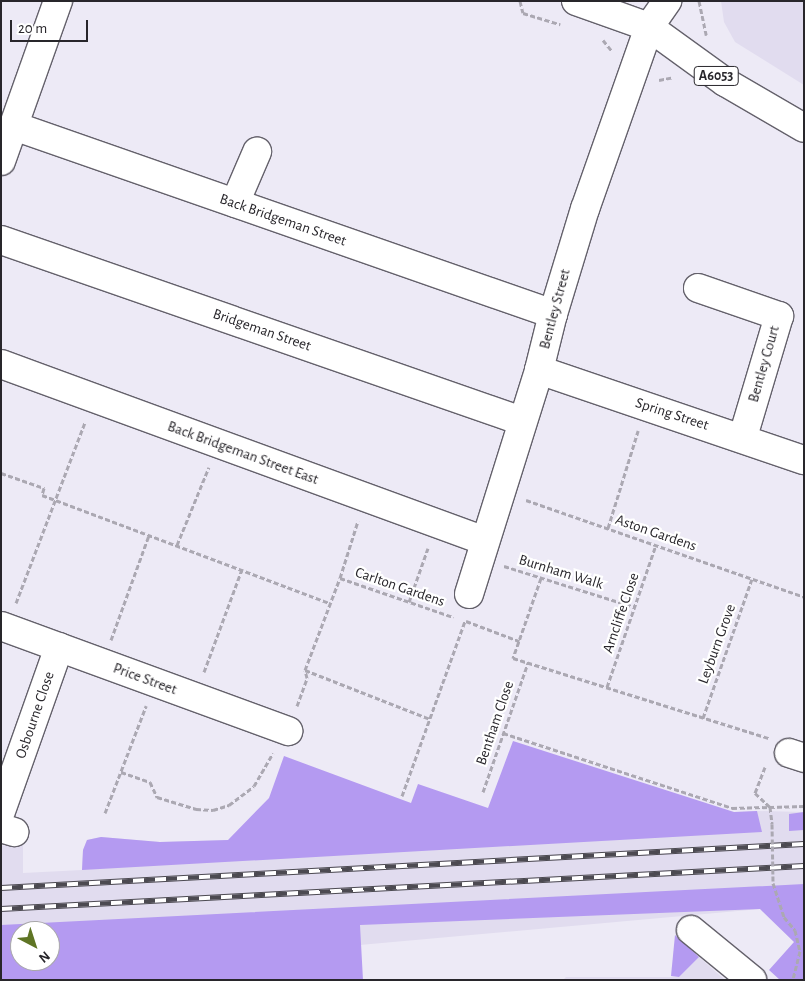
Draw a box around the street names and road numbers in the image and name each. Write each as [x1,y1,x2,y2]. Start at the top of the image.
road number: A6053 [694,64,738,88]
street label: Back Bridgeman Street [217,190,349,250]
street label: Bentley Street [536,267,574,351]
street label: Bridgeman Street [211,305,313,355]
street label: Bentley Court [744,324,784,404]
street label: Spring Street [633,394,711,434]
street label: Back Bridgeman Street East [165,417,321,489]
street label: Aston Gardens [613,511,699,555]
street label: Burnham Walk [517,551,605,593]
street label: Carlton Gardens [353,563,447,611]
street label: Arncliffe Close [599,570,643,656]
street label: Leyburn Grove [694,602,740,686]
street label: Price Street [111,659,179,699]
street label: Osbourne Close [12,669,58,761]
street label: Bentham Close [472,679,518,767]

